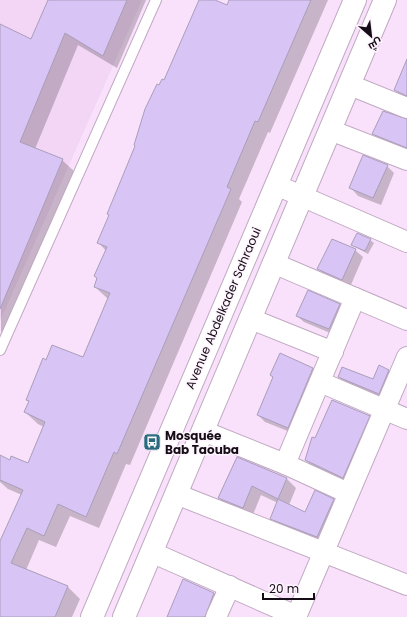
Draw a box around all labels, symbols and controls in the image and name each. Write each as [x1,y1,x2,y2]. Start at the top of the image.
north arrow [351,16,391,56]
text: ش [366,34,386,55]
street label: Avenue Abdelkader Sahraoui [181,224,265,392]
place label: Mosquée Bab Taouba [165,427,239,458]
bus stop icon: Mosquée Bab Taouba [142,432,162,452]
scale bar [263,575,314,601]
text: 20 m [269,580,299,597]

